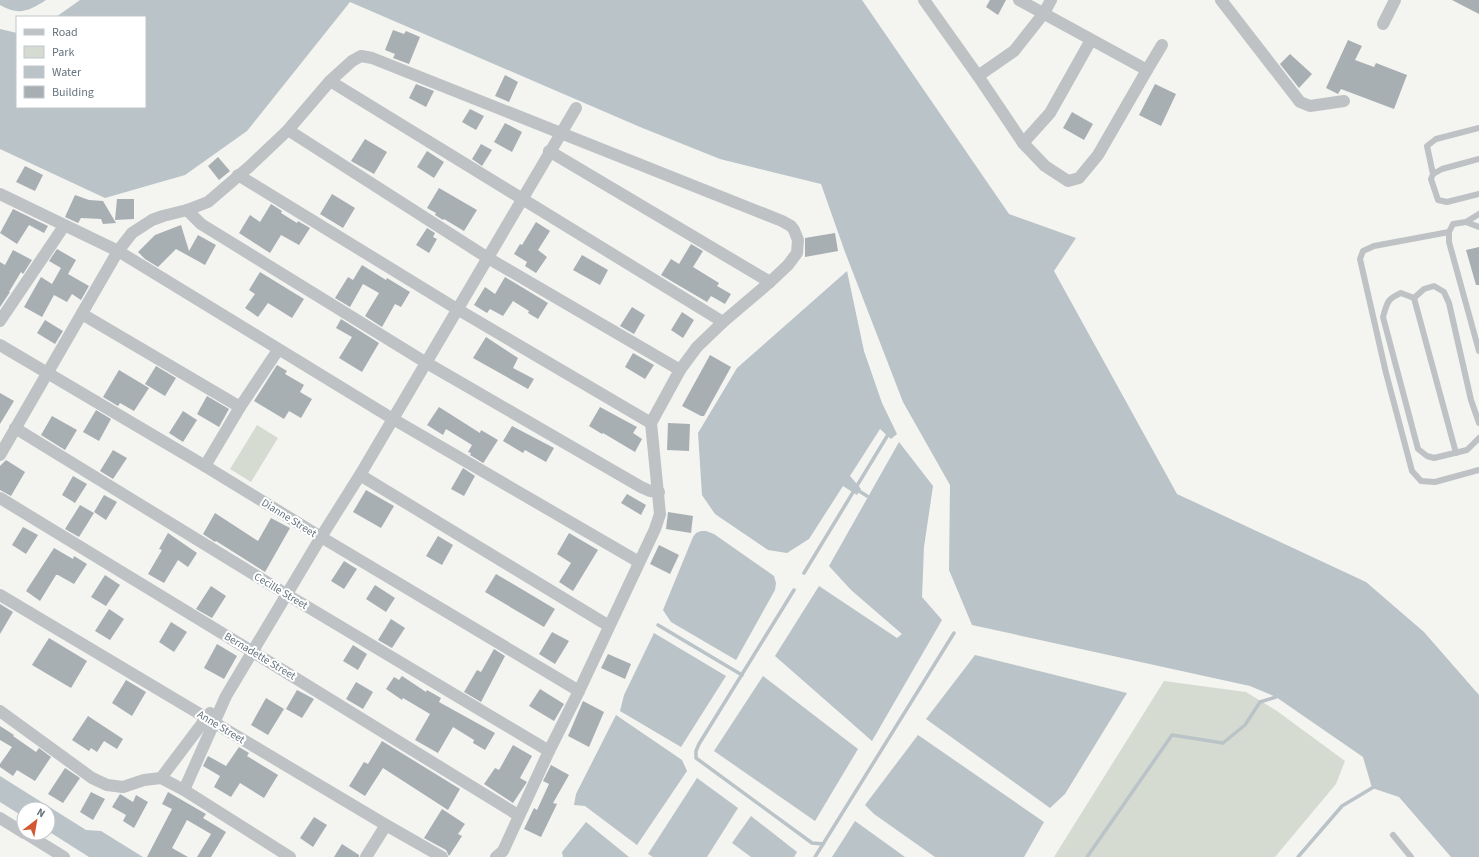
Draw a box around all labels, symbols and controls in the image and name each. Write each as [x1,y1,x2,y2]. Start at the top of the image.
legend [16,16,146,108]
text: Road [52,24,78,41]
text: Park [52,44,74,61]
text: Water [52,64,82,81]
text: Building [52,84,94,101]
street label: Dianne Street [259,495,320,541]
street label: Cecille Street [251,569,311,613]
street label: Bernadette Street [221,629,299,683]
street label: Anne Street [194,707,248,747]
north arrow [16,801,56,841]
text: N [34,805,48,821]

